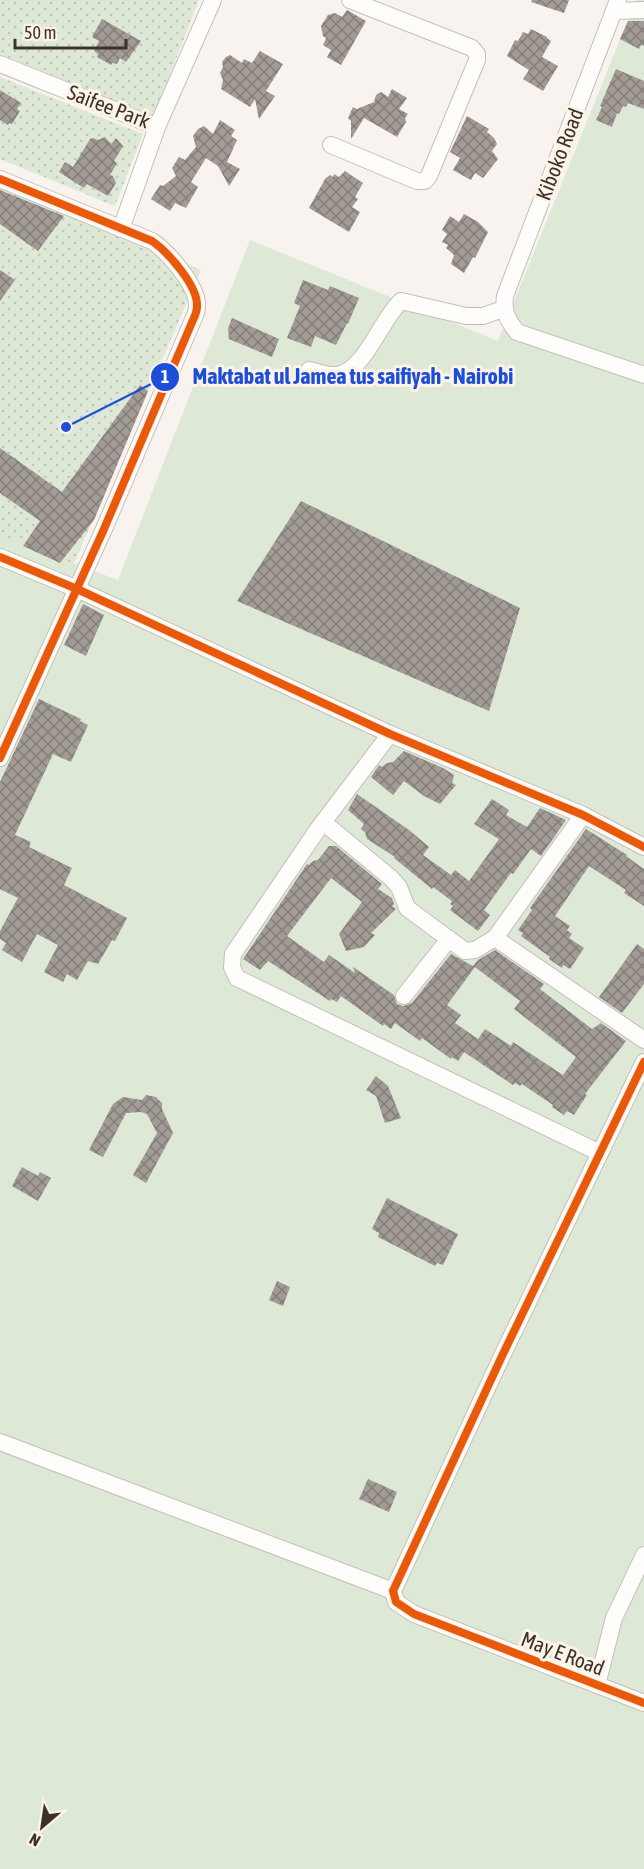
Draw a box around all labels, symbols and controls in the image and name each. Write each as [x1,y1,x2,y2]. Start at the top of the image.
scale bar [15,12,126,50]
text: 50 m [24,22,56,43]
street label: Saifee Park [64,79,154,133]
street label: Kiboko Road [530,105,588,203]
callout: Maktabat ul Jamea tus saifiyah - Nairobi [150,357,525,397]
text: Maktabat ul Jamea tus saifiyah - Nairobi [193,363,513,389]
text: 1 [161,366,169,387]
street label: May E Road [518,1626,608,1680]
north arrow [12,1797,72,1857]
text: N [26,1830,43,1850]

